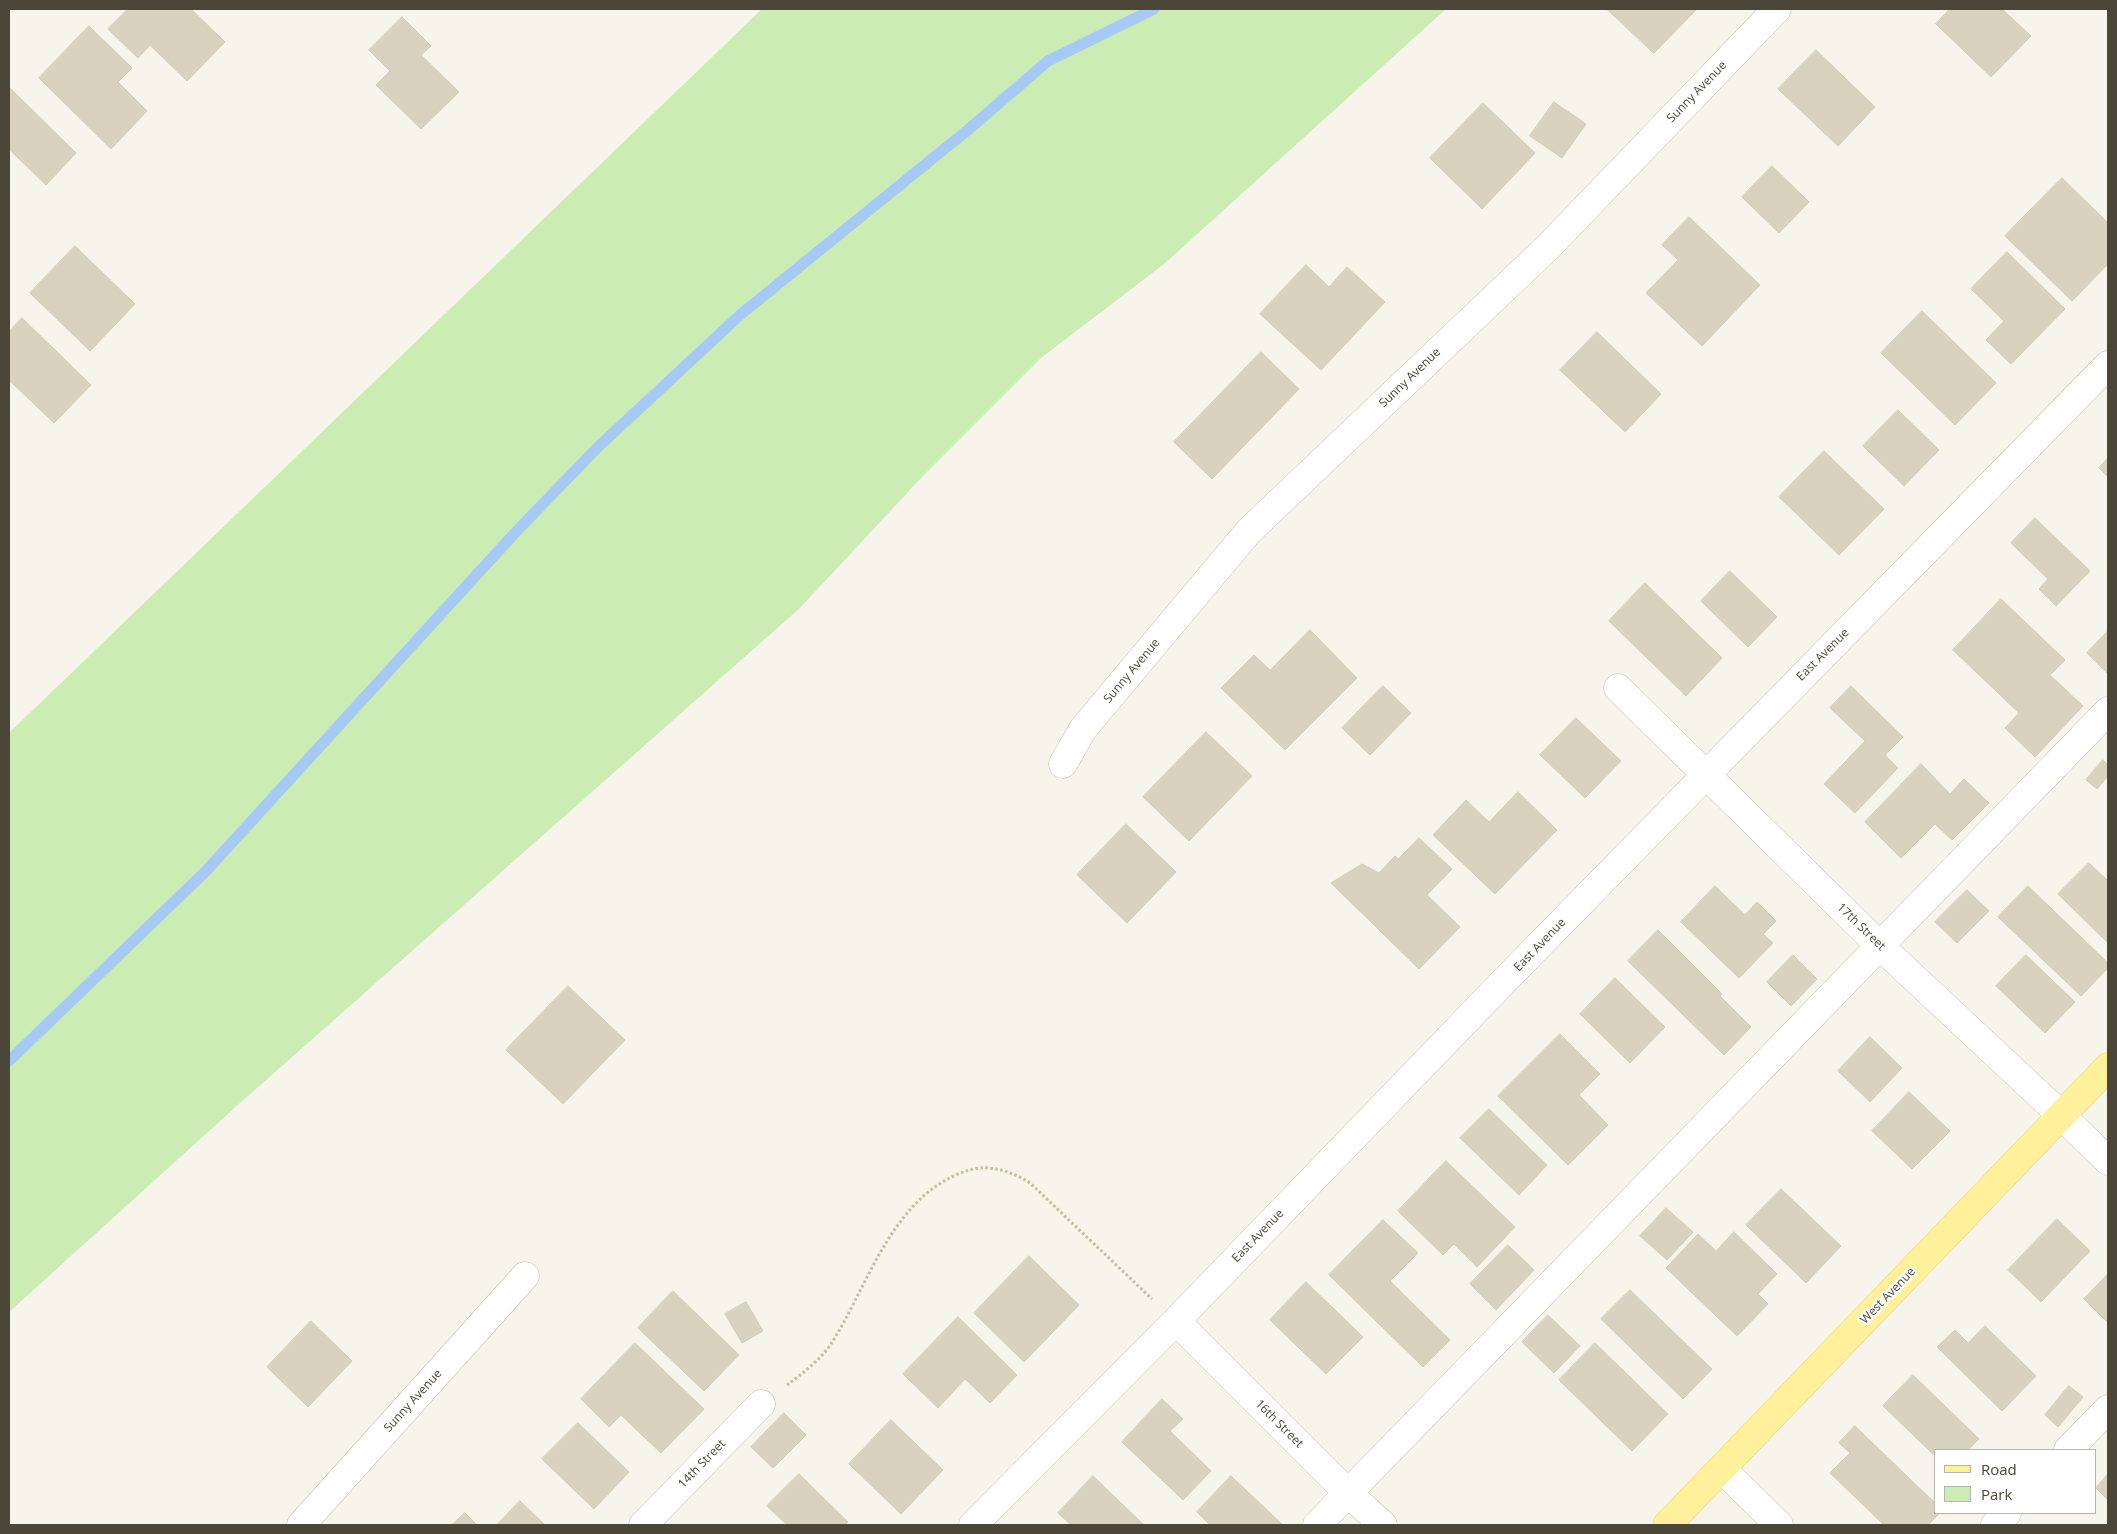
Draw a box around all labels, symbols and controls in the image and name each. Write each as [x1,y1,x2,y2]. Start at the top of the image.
street label: Sunny Avenue [1664,58,1730,126]
street label: Sunny Avenue [1376,345,1444,411]
street label: East Avenue [1794,626,1852,684]
street label: Sunny Avenue [1101,636,1163,706]
street label: 17th Street [1834,900,1888,954]
street label: East Avenue [1511,915,1569,975]
street label: East Avenue [1229,1206,1287,1266]
street label: West Avenue [1858,1265,1918,1327]
street label: Sunny Avenue [381,1367,445,1435]
street label: 16th Street [1252,1397,1306,1451]
street label: 14th Street [675,1437,729,1491]
legend [1934,1449,2097,1514]
text: Road [1981,1459,2017,1479]
text: Park [1981,1484,2012,1504]

